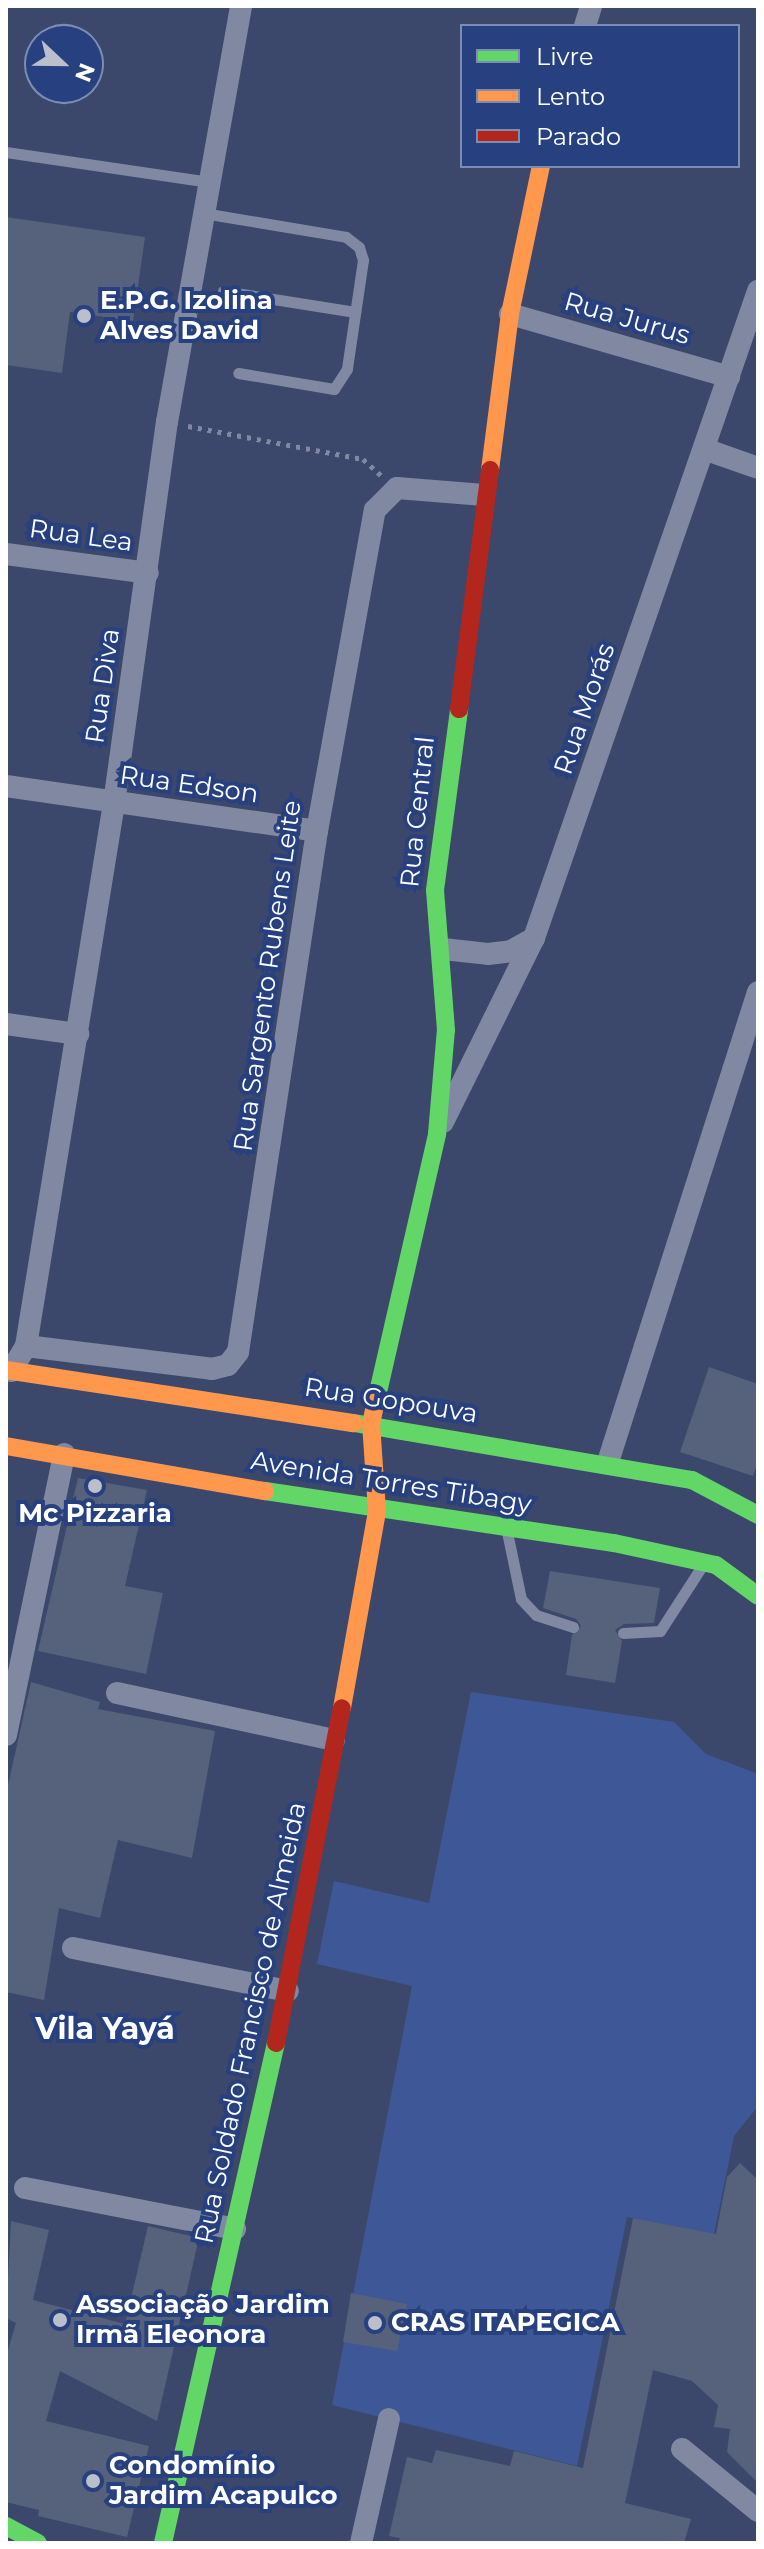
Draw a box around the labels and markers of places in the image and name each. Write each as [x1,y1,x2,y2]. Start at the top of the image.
place label: E.P.G. Izolina Alves David [100,285,273,346]
marker: E.P.G. Izolina Alves David [75,307,93,325]
marker: Mc Pizzaria [86,1477,104,1495]
place label: Mc Pizzaria [18,1498,172,1530]
place label: Associação Jardim Irmã Eleonora [76,2289,330,2350]
place label: CRAS ITAPEGICA [391,2307,620,2339]
marker: Associação Jardim Irmã Eleonora [51,2311,69,2329]
marker: CRAS ITAPEGICA [366,2314,384,2332]
place label: Condomínio Jardim Acapulco [109,2450,338,2512]
marker: Condomínio Jardim Acapulco [84,2472,102,2490]

